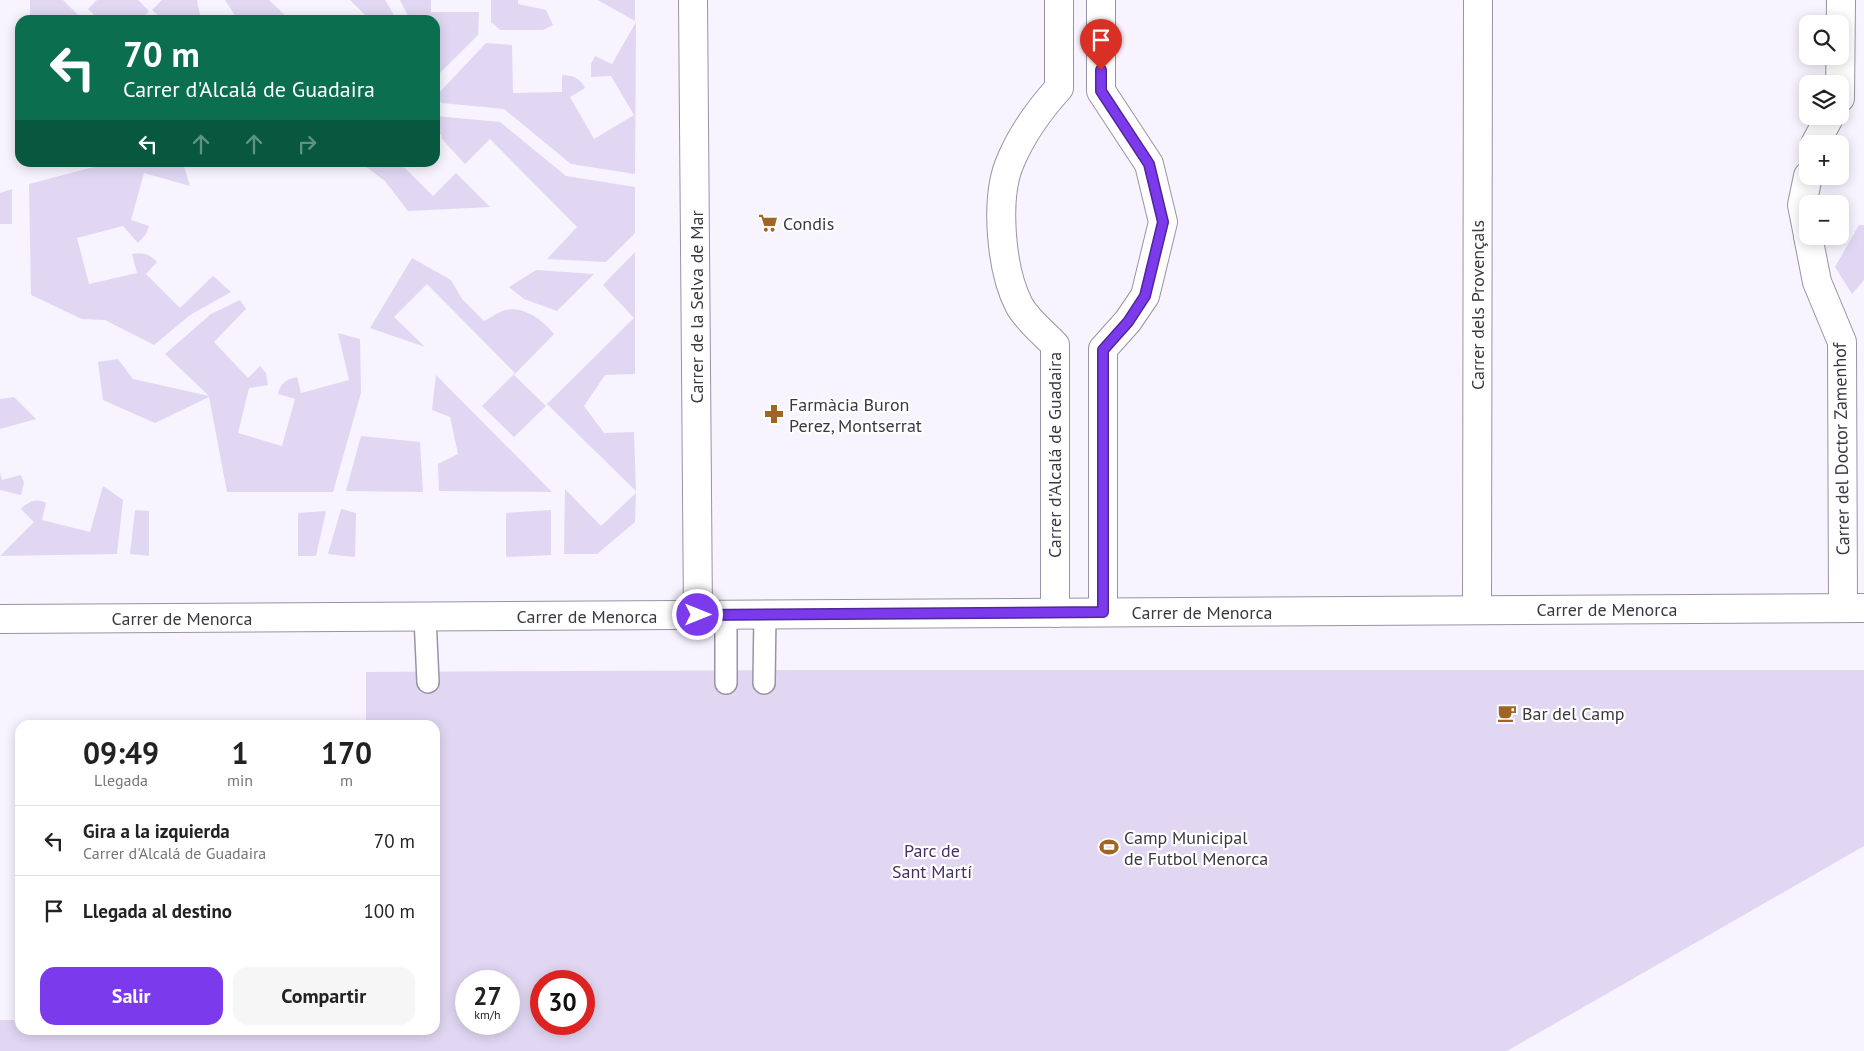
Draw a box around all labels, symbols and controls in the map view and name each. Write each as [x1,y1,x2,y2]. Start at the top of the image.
map controls [1799,15,1849,245]
button: search [1799,15,1849,65]
pin [1080,19,1122,70]
icon: arrive [1087,26,1115,54]
text: 70 m [123,31,200,77]
icon: left [40,35,105,100]
text: Carrer d'Alcalá de Guadaira [123,75,375,103]
button: layers [1799,75,1849,125]
icon: left [134,130,162,158]
icon: ahead [187,130,215,158]
icon: ahead [240,130,268,158]
icon: right [293,130,321,158]
button: + [1799,135,1849,185]
button: − [1799,195,1849,245]
street label: Carrer de la Selva de Mar [685,210,708,404]
supermarket icon: Condis [757,212,779,234]
place label: Condis [783,212,834,235]
street label: Carrer dels Provençals [1466,220,1489,390]
street label: Carrer del Doctor Zamenhof [1828,341,1854,556]
street label: Carrer d'Alcalá de Guadaira [1043,352,1066,558]
place label: Farmàcia Buron Perez, Montserrat [789,393,922,437]
pharmacy icon: Farmàcia Buron Perez, Montserrat [763,403,785,425]
position arrow [671,588,723,640]
street label: Carrer de Menorca [1537,598,1677,621]
street label: Carrer de Menorca [1132,601,1272,624]
street label: Carrer de Menorca [517,605,657,628]
street label: Carrer de Menorca [112,607,252,630]
cafe icon: Bar del Camp [1496,702,1518,724]
place label: Bar del Camp [1522,702,1625,725]
text: 09:49 [83,733,159,772]
text: 1 [232,733,249,772]
text: 170 [321,733,372,772]
text: Llegada [94,770,148,790]
text: min [227,770,253,790]
text: m [340,770,353,790]
text: Gira a la izquierda [83,819,230,843]
place label: Camp Municipal de Futbol Menorca [1124,826,1268,870]
icon: left [40,827,68,855]
text: 70 m [374,829,415,853]
sports icon: Camp Municipal de Futbol Menorca [1098,836,1120,858]
park label: Parc de Sant Martí [892,839,972,883]
text: Carrer d'Alcalá de Guadaira [83,843,266,863]
icon: arrive [40,897,68,925]
text: Llegada al destino [83,899,232,923]
text: 100 m [363,899,415,923]
button: Salir [40,967,223,1025]
button: Compartir [233,967,415,1025]
speed limit sign: 30 [530,970,595,1035]
text: 27 [473,980,502,1012]
text: km/h [474,1007,501,1022]

